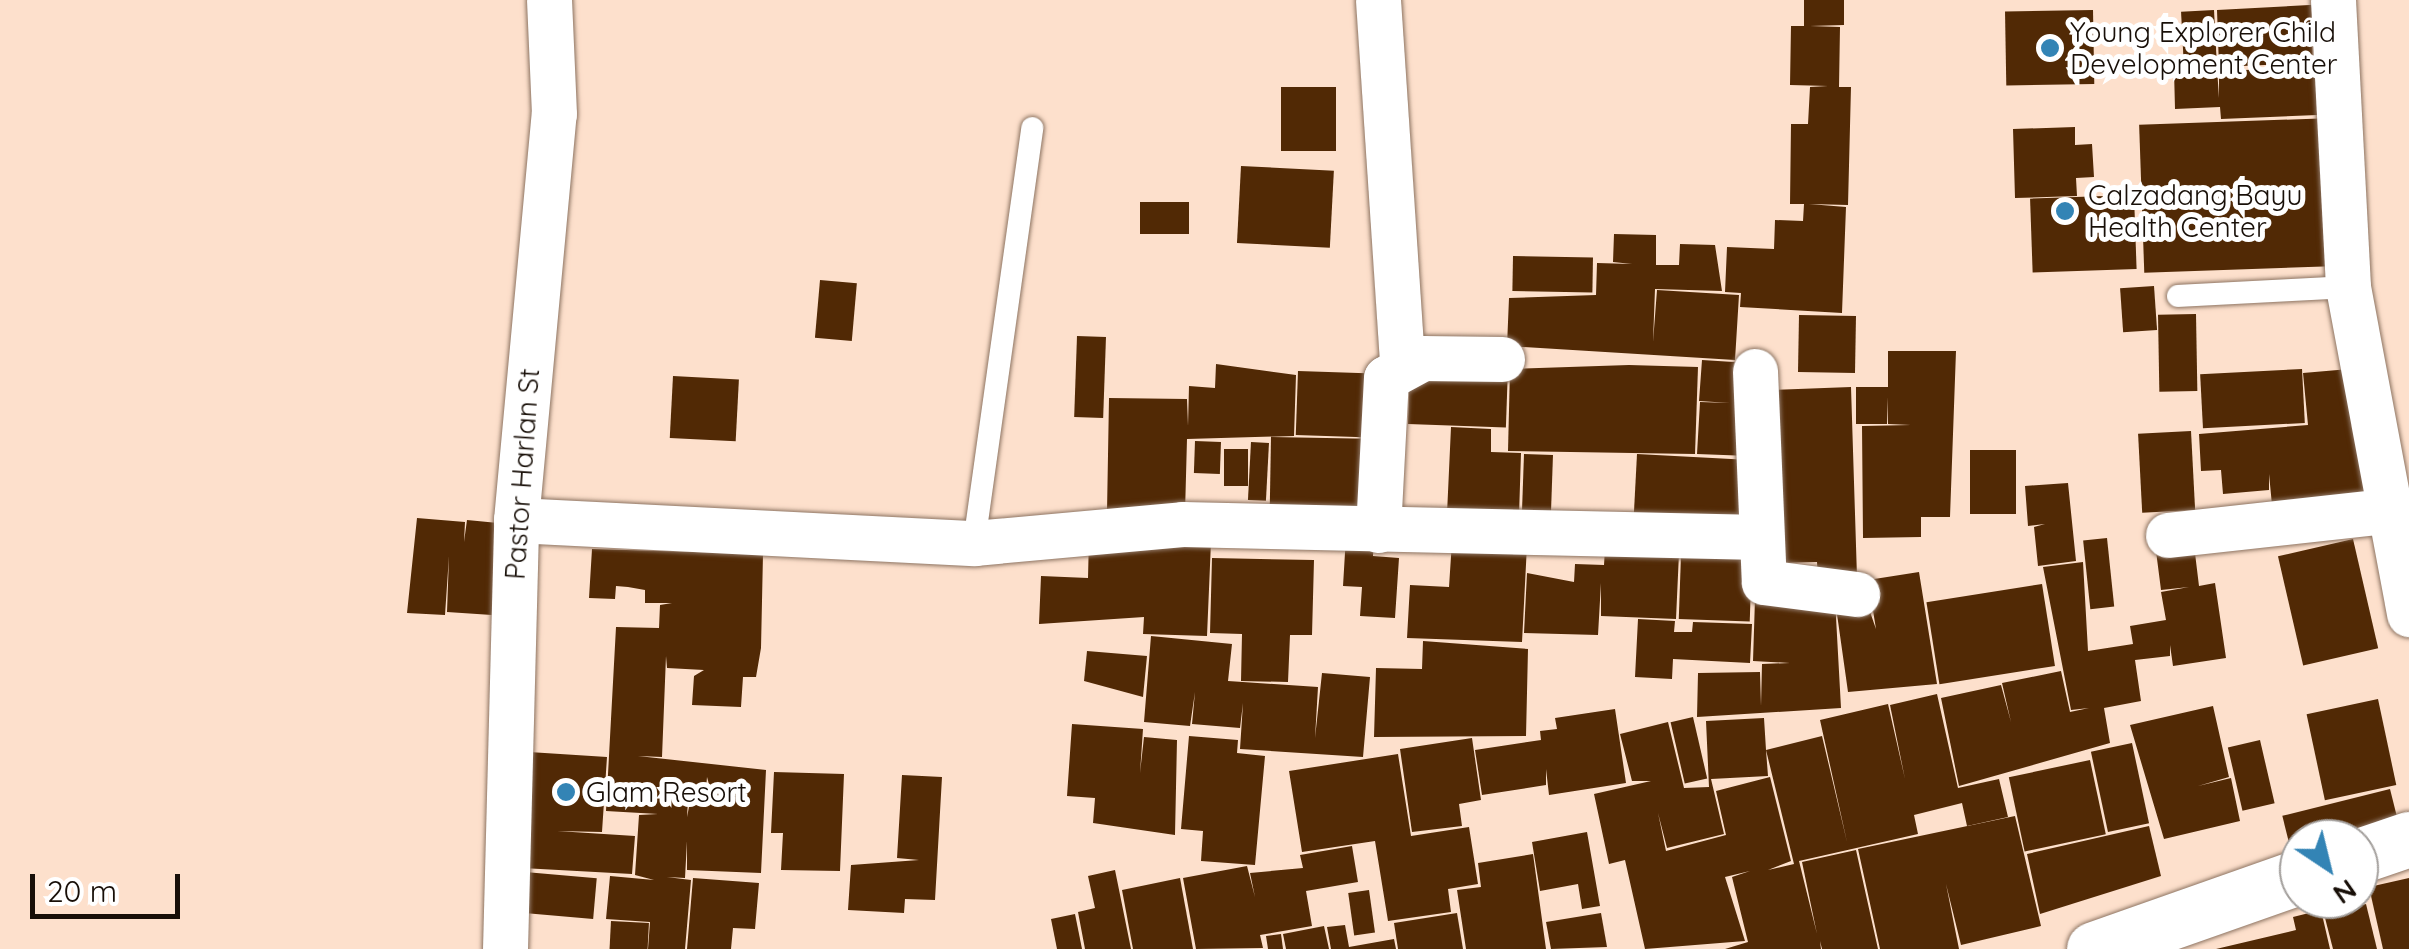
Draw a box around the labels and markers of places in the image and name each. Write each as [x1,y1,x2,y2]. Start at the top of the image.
place label: Young Explorer Child Development Center [2070,15,2337,81]
marker: Young Explorer Child Development Center [2039,37,2061,59]
place label: Calzadang Bayu Health Center [2088,178,2302,244]
marker: Calzadang Bayu Health Center [2052,198,2078,224]
place label: Glam Resort [586,775,747,809]
marker: Glam Resort [555,781,577,803]

